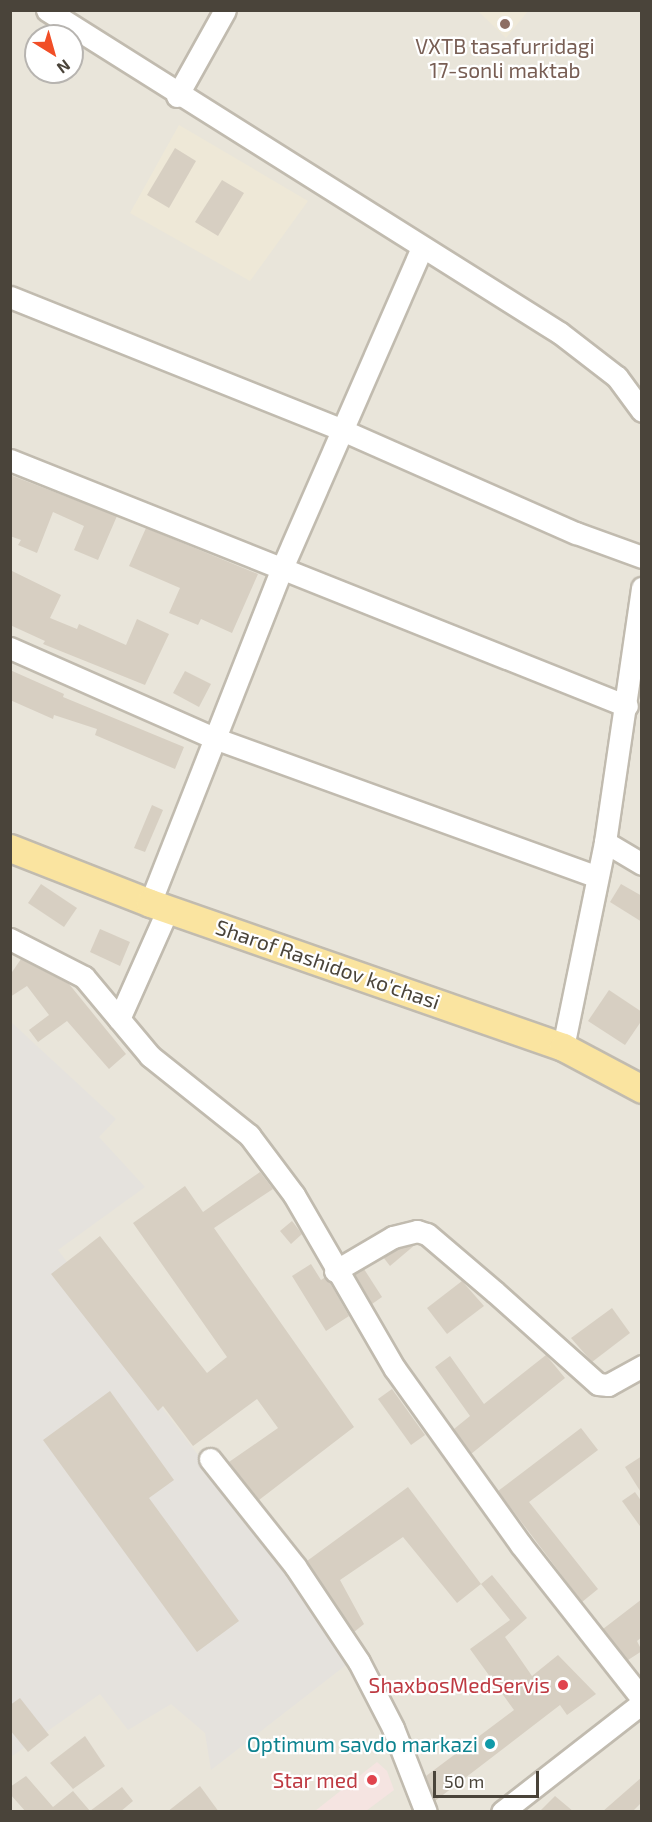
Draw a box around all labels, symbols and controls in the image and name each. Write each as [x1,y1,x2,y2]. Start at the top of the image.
marker: VXTB tasafurridagi 17-sonli maktab [498,17,512,31]
north arrow [24,24,84,84]
place label: VXTB tasafurridagi 17-sonli maktab [415,33,595,83]
text: N [54,56,74,78]
street label: Sharof Rashidov ko'chasi [212,914,444,1014]
place label: ShaxbosMedServis [369,1672,550,1698]
marker: ShaxbosMedServis [554,1676,572,1694]
place label: Optimum savdo markazi [247,1731,478,1757]
marker: Optimum savdo markazi [483,1737,497,1751]
scale bar [436,1759,542,1797]
place label: Star med [272,1767,358,1793]
text: 50 m [444,1770,484,1792]
marker: Star med [363,1771,381,1789]

